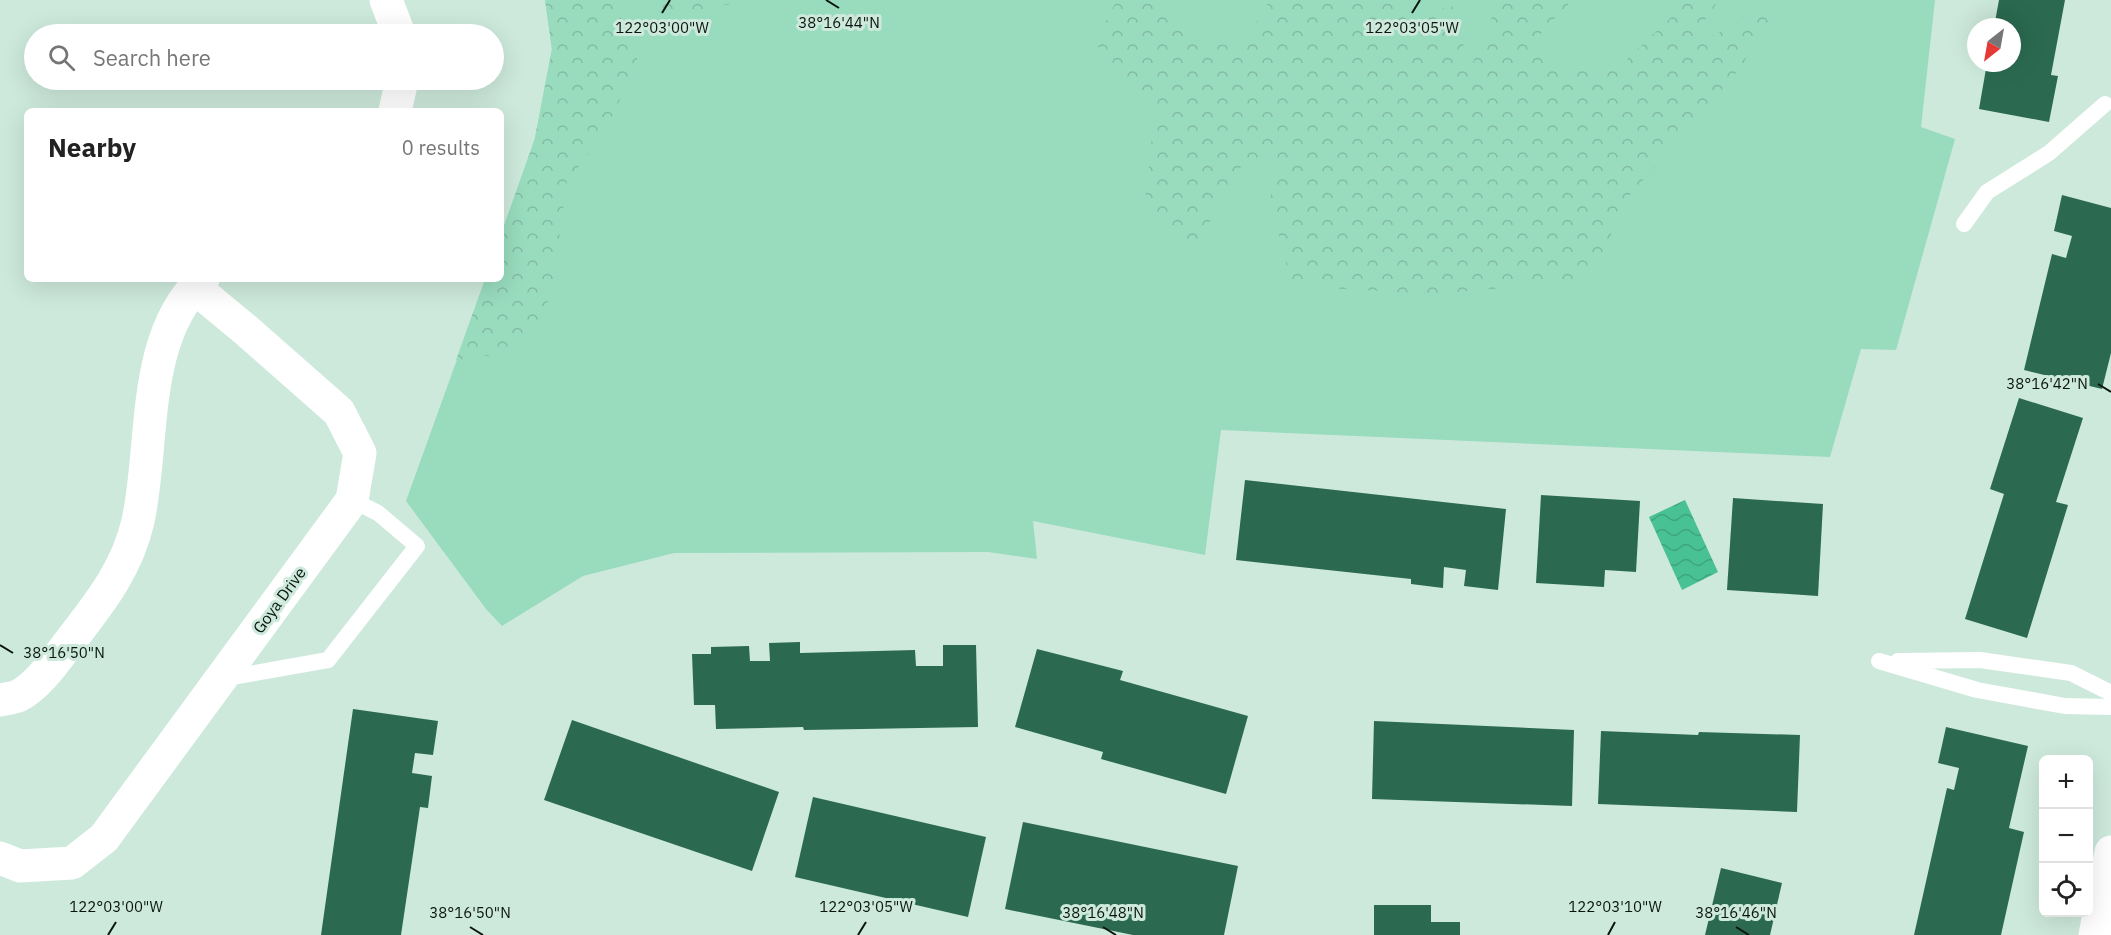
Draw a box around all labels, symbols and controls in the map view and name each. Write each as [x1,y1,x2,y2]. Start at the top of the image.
text: 38°16'44"N [798,13,880,32]
text: 122°03'00"W [615,18,709,37]
text: 122°03'05"W [1365,18,1459,37]
north arrow [1967,18,2021,72]
search box [24,24,504,90]
icon: search [45,41,78,74]
text: Search here [93,43,211,72]
text: Nearby [48,130,136,164]
text: 0 results [402,134,480,161]
text: 38°16'42"N [2006,374,2088,393]
street label: Goya Drive [248,563,310,637]
text: 38°16'50"N [23,643,105,662]
map controls [2039,755,2093,917]
button: + [2039,755,2093,809]
button: − [2039,809,2093,863]
button: locate [2039,863,2093,917]
text: 122°03'00"W [69,897,163,916]
text: 122°03'05"W [819,897,913,916]
text: 122°03'10"W [1568,897,1662,916]
text: 38°16'50"N [429,903,511,922]
text: 38°16'48"N [1062,903,1144,922]
text: 38°16'46"N [1695,903,1777,922]

